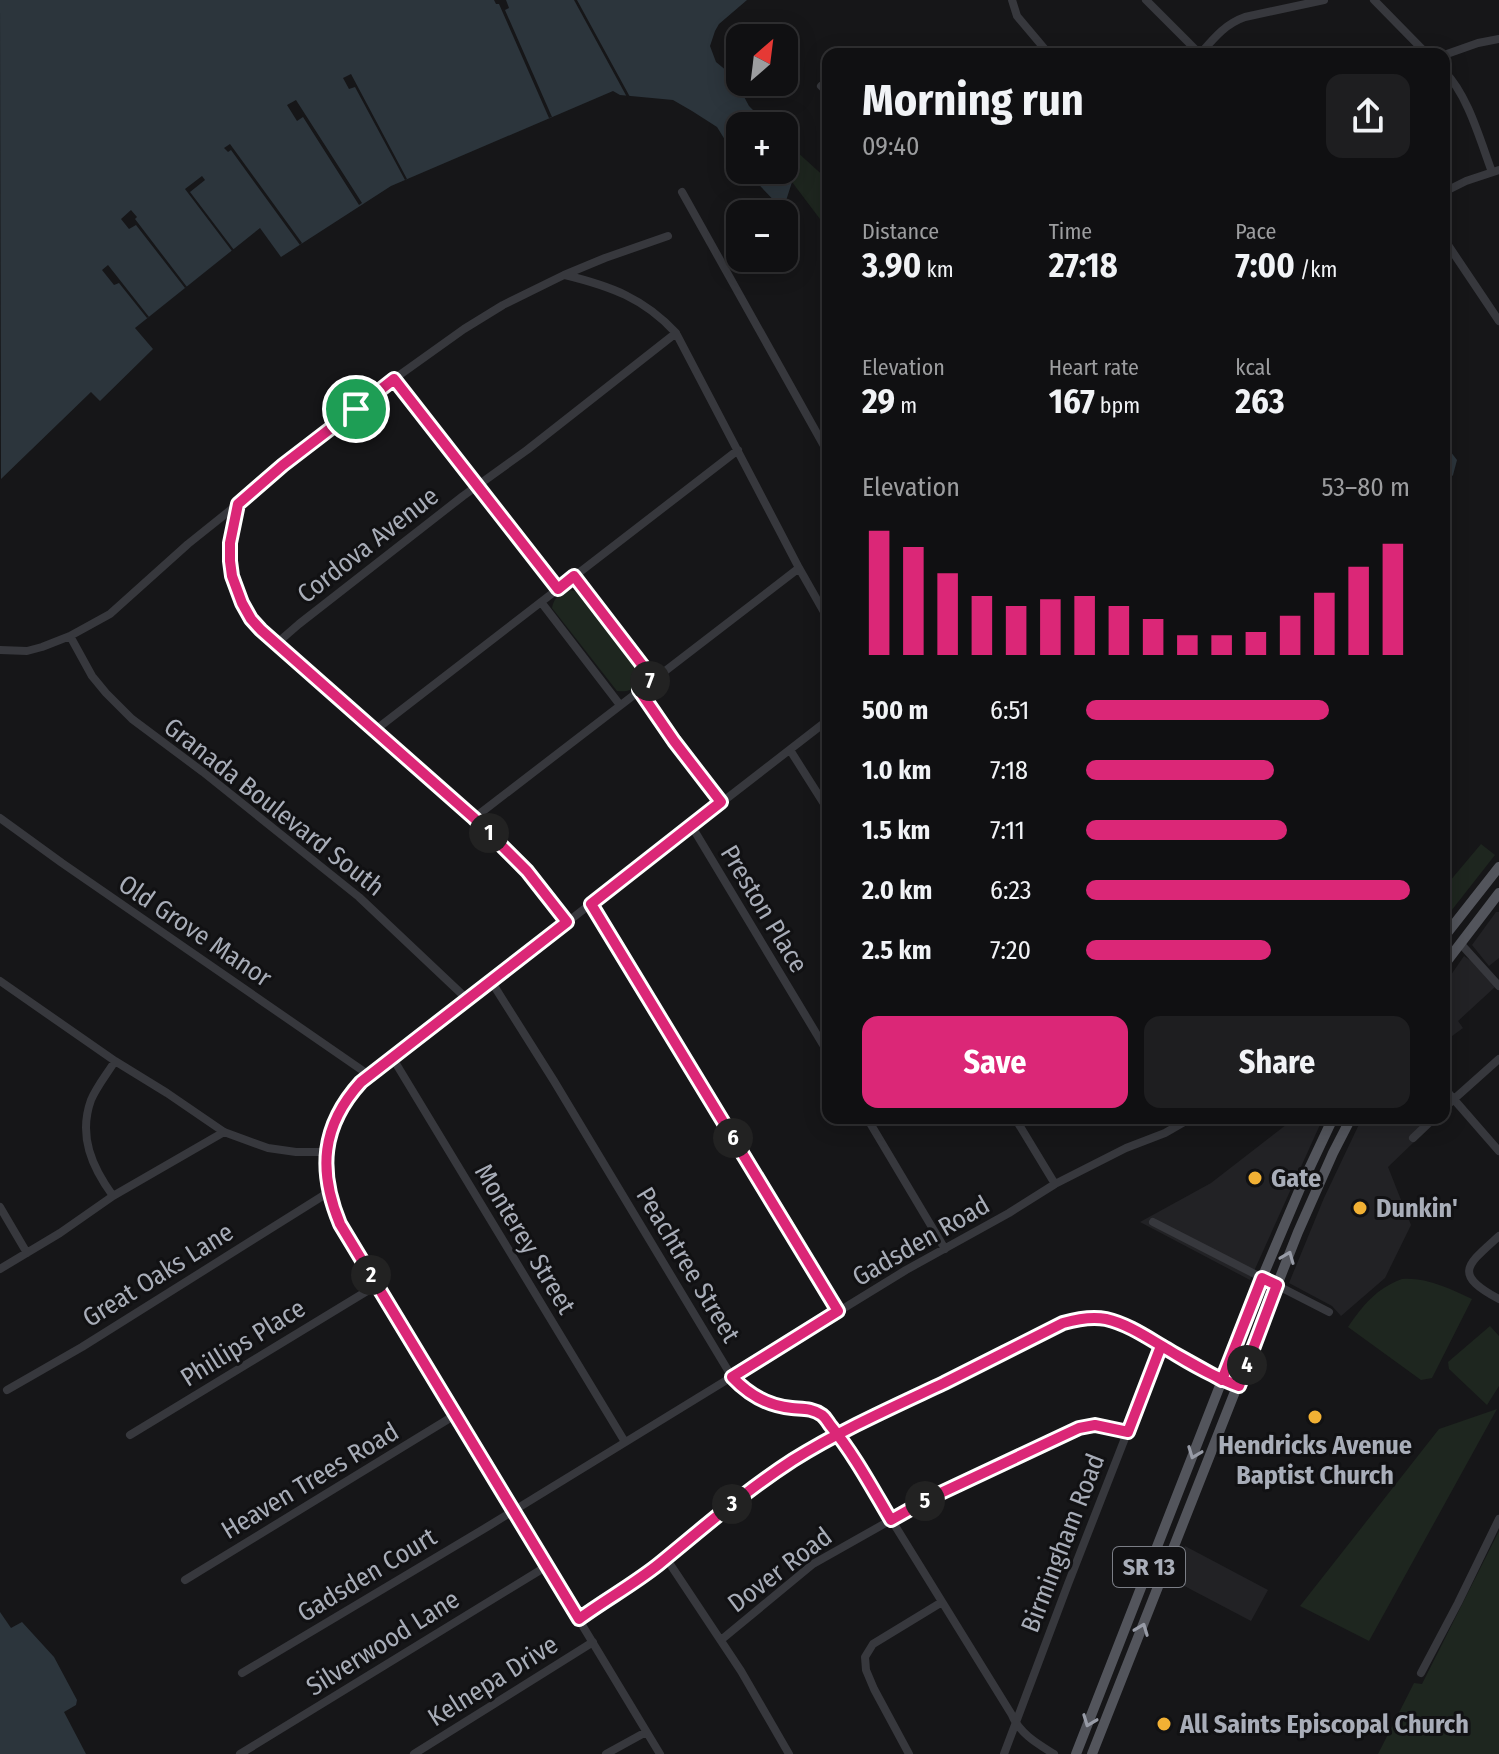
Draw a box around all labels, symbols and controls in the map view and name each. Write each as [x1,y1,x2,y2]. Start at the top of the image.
north arrow [726,24,798,96]
map controls [726,24,798,272]
text: Morning run [862,74,1084,127]
button: share [1326,74,1410,158]
button: + [726,112,798,184]
text: 09:40 [862,131,920,162]
button: − [726,200,798,272]
text: Distance [862,218,939,245]
text: Time [1049,218,1092,245]
text: Pace [1235,218,1276,245]
text: 3.90 [862,245,921,286]
text: 27:18 [1049,245,1118,286]
text: 7:00 [1235,245,1295,286]
text: km [921,256,954,283]
text: /km [1295,256,1337,283]
text: Elevation [862,354,945,381]
text: Heart rate [1049,354,1139,381]
text: kcal [1235,354,1271,381]
pin [322,375,390,443]
text: 29 [862,381,895,422]
text: 167 [1049,381,1095,422]
text: 263 [1235,381,1285,422]
icon: arrive [334,387,378,431]
text: m [895,392,917,419]
text: bpm [1095,392,1140,419]
text: Elevation [862,472,960,503]
text: 53–80 m [1322,472,1410,503]
street label: Cordova Avenue [291,480,445,610]
pin: 7 [630,661,670,701]
text: 7 [645,667,655,694]
text: 500 m [862,695,928,726]
text: 6:51 [990,695,1029,726]
street label: Granada Boulevard South [158,711,390,903]
text: 1.0 km [862,755,931,786]
text: 7:18 [990,755,1028,786]
pin: 1 [469,813,509,853]
text: 1.5 km [862,815,930,846]
text: 7:11 [990,815,1025,846]
text: 1 [484,819,494,846]
street label: Preston Place [714,840,814,978]
street label: Old Grove Manor [113,868,277,994]
text: 2.0 km [862,875,932,906]
text: 6:23 [990,875,1032,906]
text: 2.5 km [862,935,932,966]
text: 7:20 [990,935,1031,966]
button: Save [862,1016,1128,1108]
button: Share [1144,1016,1410,1108]
pin: 6 [713,1118,753,1158]
text: 6 [727,1124,739,1151]
street label: Monterey Street [468,1158,582,1320]
place label: Gate [1271,1163,1321,1194]
marker: Gate [1246,1169,1264,1187]
street label: Peachtree Street [629,1182,747,1349]
street label: Gadsden Road [847,1189,995,1293]
place label: Dunkin' [1376,1193,1458,1224]
marker: Dunkin' [1351,1199,1369,1217]
street label: Great Oaks Lane [77,1216,239,1334]
one-way arrow [1278,1251,1295,1265]
pin: 2 [351,1255,391,1295]
text: 2 [366,1261,376,1288]
street label: Phillips Place [175,1293,311,1393]
pin: 4 [1227,1345,1267,1385]
text: 4 [1241,1351,1253,1378]
marker: Hendricks Avenue Baptist Church [1306,1408,1324,1426]
street label: Heaven Trees Road [216,1416,404,1546]
place label: Hendricks Avenue Baptist Church [1218,1430,1412,1491]
one-way arrow [1187,1445,1204,1459]
street label: Birmingham Road [1015,1449,1111,1637]
pin: 5 [905,1481,945,1521]
pin: 3 [712,1484,752,1524]
text: 5 [920,1487,930,1514]
text: 3 [727,1490,737,1517]
street label: Gadsden Court [292,1521,443,1629]
street label: Dover Road [722,1521,838,1619]
road number: SR 13 [1113,1547,1185,1587]
street label: Silverwood Lane [301,1584,465,1702]
one-way arrow [1132,1623,1149,1637]
street label: Kelnepa Drive [422,1629,564,1733]
place label: All Saints Episcopal Church [1179,1709,1469,1740]
one-way arrow [1082,1713,1099,1727]
marker: All Saints Episcopal Church [1155,1715,1173,1733]

